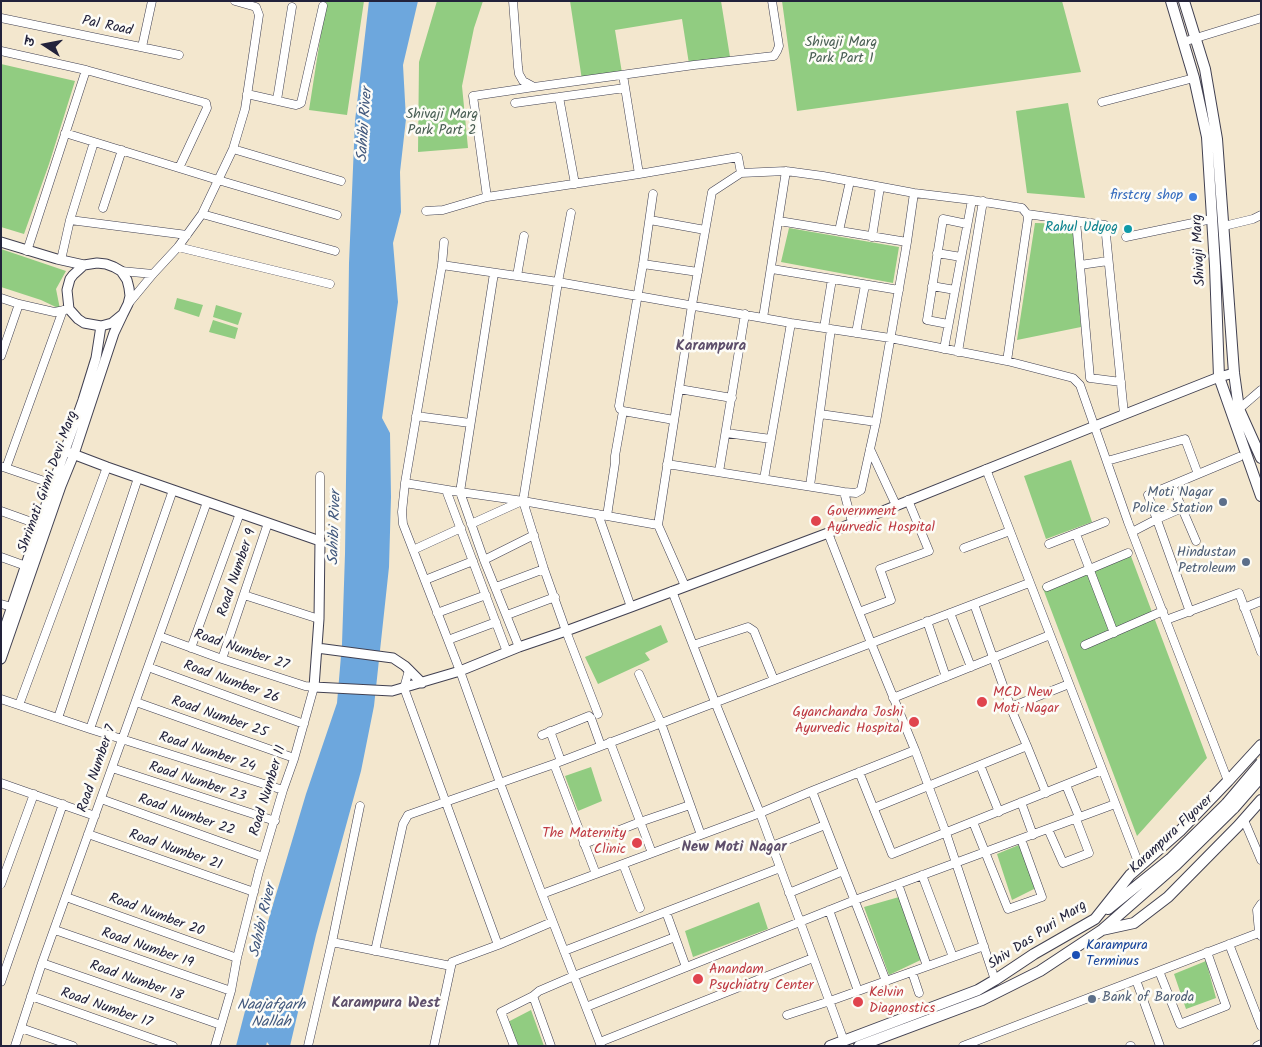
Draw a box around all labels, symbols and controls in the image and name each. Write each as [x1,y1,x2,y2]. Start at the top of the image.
street label: Pal Road [80,13,134,41]
north arrow [20,20,70,70]
text: उ [19,36,42,49]
park label: Shivaji Marg Park Part 1 [805,36,877,68]
water label: Sahibi River [354,87,378,163]
park label: Shivaji Marg Park Part 2 [406,108,478,140]
place label: firstcry shop [1110,189,1183,205]
marker: firstcry shop [1187,191,1199,203]
street label: Shivaji Marg [1190,214,1210,286]
place label: Rahul Udyog [1045,221,1118,237]
marker: Rahul Udyog [1122,223,1134,235]
district label: Karampura [676,338,746,356]
street label: Shrimati Ginni Devi Marg [15,409,83,555]
place label: Moti Nagar Police Station [1132,486,1213,518]
water label: Sahibi River [326,490,346,566]
marker: Moti Nagar Police Station [1217,496,1229,508]
place label: Government Ayurvedic Hospital [827,505,935,538]
marker: Government Ayurvedic Hospital [809,514,823,528]
street label: Road Number 9 [215,527,261,619]
place label: Hindustan Petroleum [1177,546,1236,578]
marker: Hindustan Petroleum [1240,556,1252,568]
street label: Road Number 27 [191,627,291,675]
street label: Road Number 26 [181,658,281,708]
place label: MCD New Moti Nagar [993,686,1059,719]
street label: Road Number 25 [169,694,269,742]
marker: MCD New Moti Nagar [975,695,989,709]
place label: Gyanchandra Joshi Ayurvedic Hospital [793,706,903,739]
marker: Gyanchandra Joshi Ayurvedic Hospital [907,715,921,729]
street label: Road Number 7 [75,723,121,815]
street label: Road Number 24 [156,729,258,777]
street label: Road Number 11 [247,744,291,838]
street label: Road Number 23 [146,759,248,807]
street label: Road Number 22 [135,792,237,840]
street label: Karampura Flyover [1127,792,1217,878]
street label: Road Number 21 [126,827,224,875]
place label: The Maternity Clinic [542,827,626,860]
marker: The Maternity Clinic [630,836,644,850]
district label: New Moti Nagar [681,839,787,857]
water label: Sahibi River [247,883,281,959]
street label: Road Number 20 [106,891,206,941]
street label: Shiv Das Puri Marg [986,898,1090,974]
street label: Road Number 19 [99,925,195,973]
place label: Karampura Terminus [1086,939,1148,972]
marker: Karampura Terminus [1070,949,1082,961]
street label: Road Number 18 [87,958,185,1006]
place label: Anandam Psychiatry Center [709,963,813,996]
marker: Anandam Psychiatry Center [691,972,705,986]
street label: Road Number 17 [58,985,154,1033]
place label: Kelvin Diagnostics [869,986,935,1019]
place label: Bank of Baroda [1102,991,1194,1007]
marker: Bank of Baroda [1086,993,1098,1005]
district label: Karampura West [331,995,441,1013]
marker: Kelvin Diagnostics [851,995,865,1009]
water label: Naajafgarh Nallah [237,997,305,1032]

